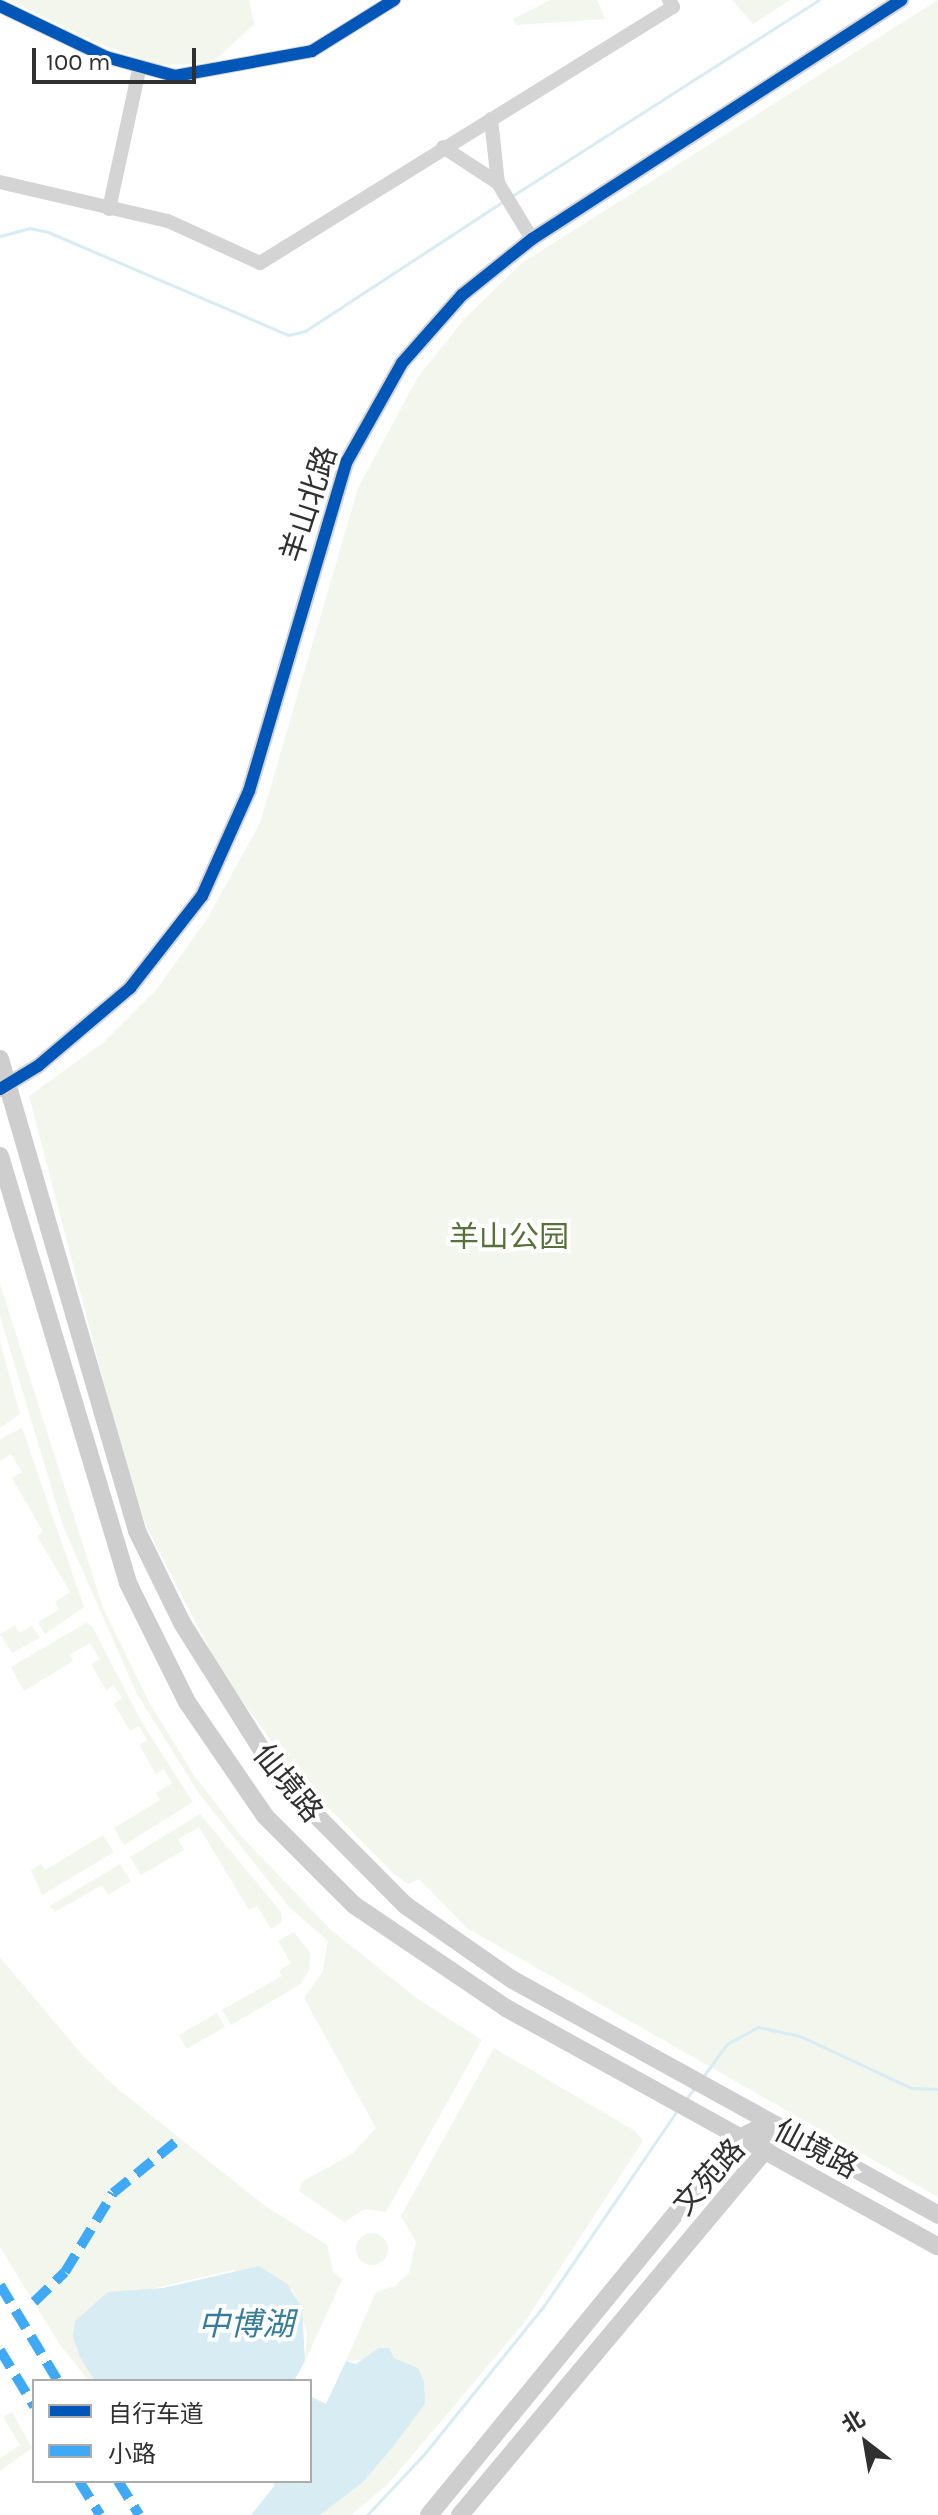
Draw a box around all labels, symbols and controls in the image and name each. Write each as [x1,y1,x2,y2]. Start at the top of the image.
scale bar [36,32,200,82]
text: 100 m [46,48,111,76]
street label: 羊山北路 [273,441,345,567]
park label: 羊山公园 [449,1219,569,1255]
street label: 仙境路 [246,1737,330,1829]
street label: 仙境路 [768,2112,864,2186]
street label: 文苑路 [666,2132,752,2222]
water label: 中博湖 [198,2306,294,2344]
legend [32,2379,312,2483]
text: 自行车道 [108,2400,204,2428]
north arrow [826,2403,906,2483]
text: 北 [838,2406,870,2439]
text: 小路 [108,2440,156,2468]

